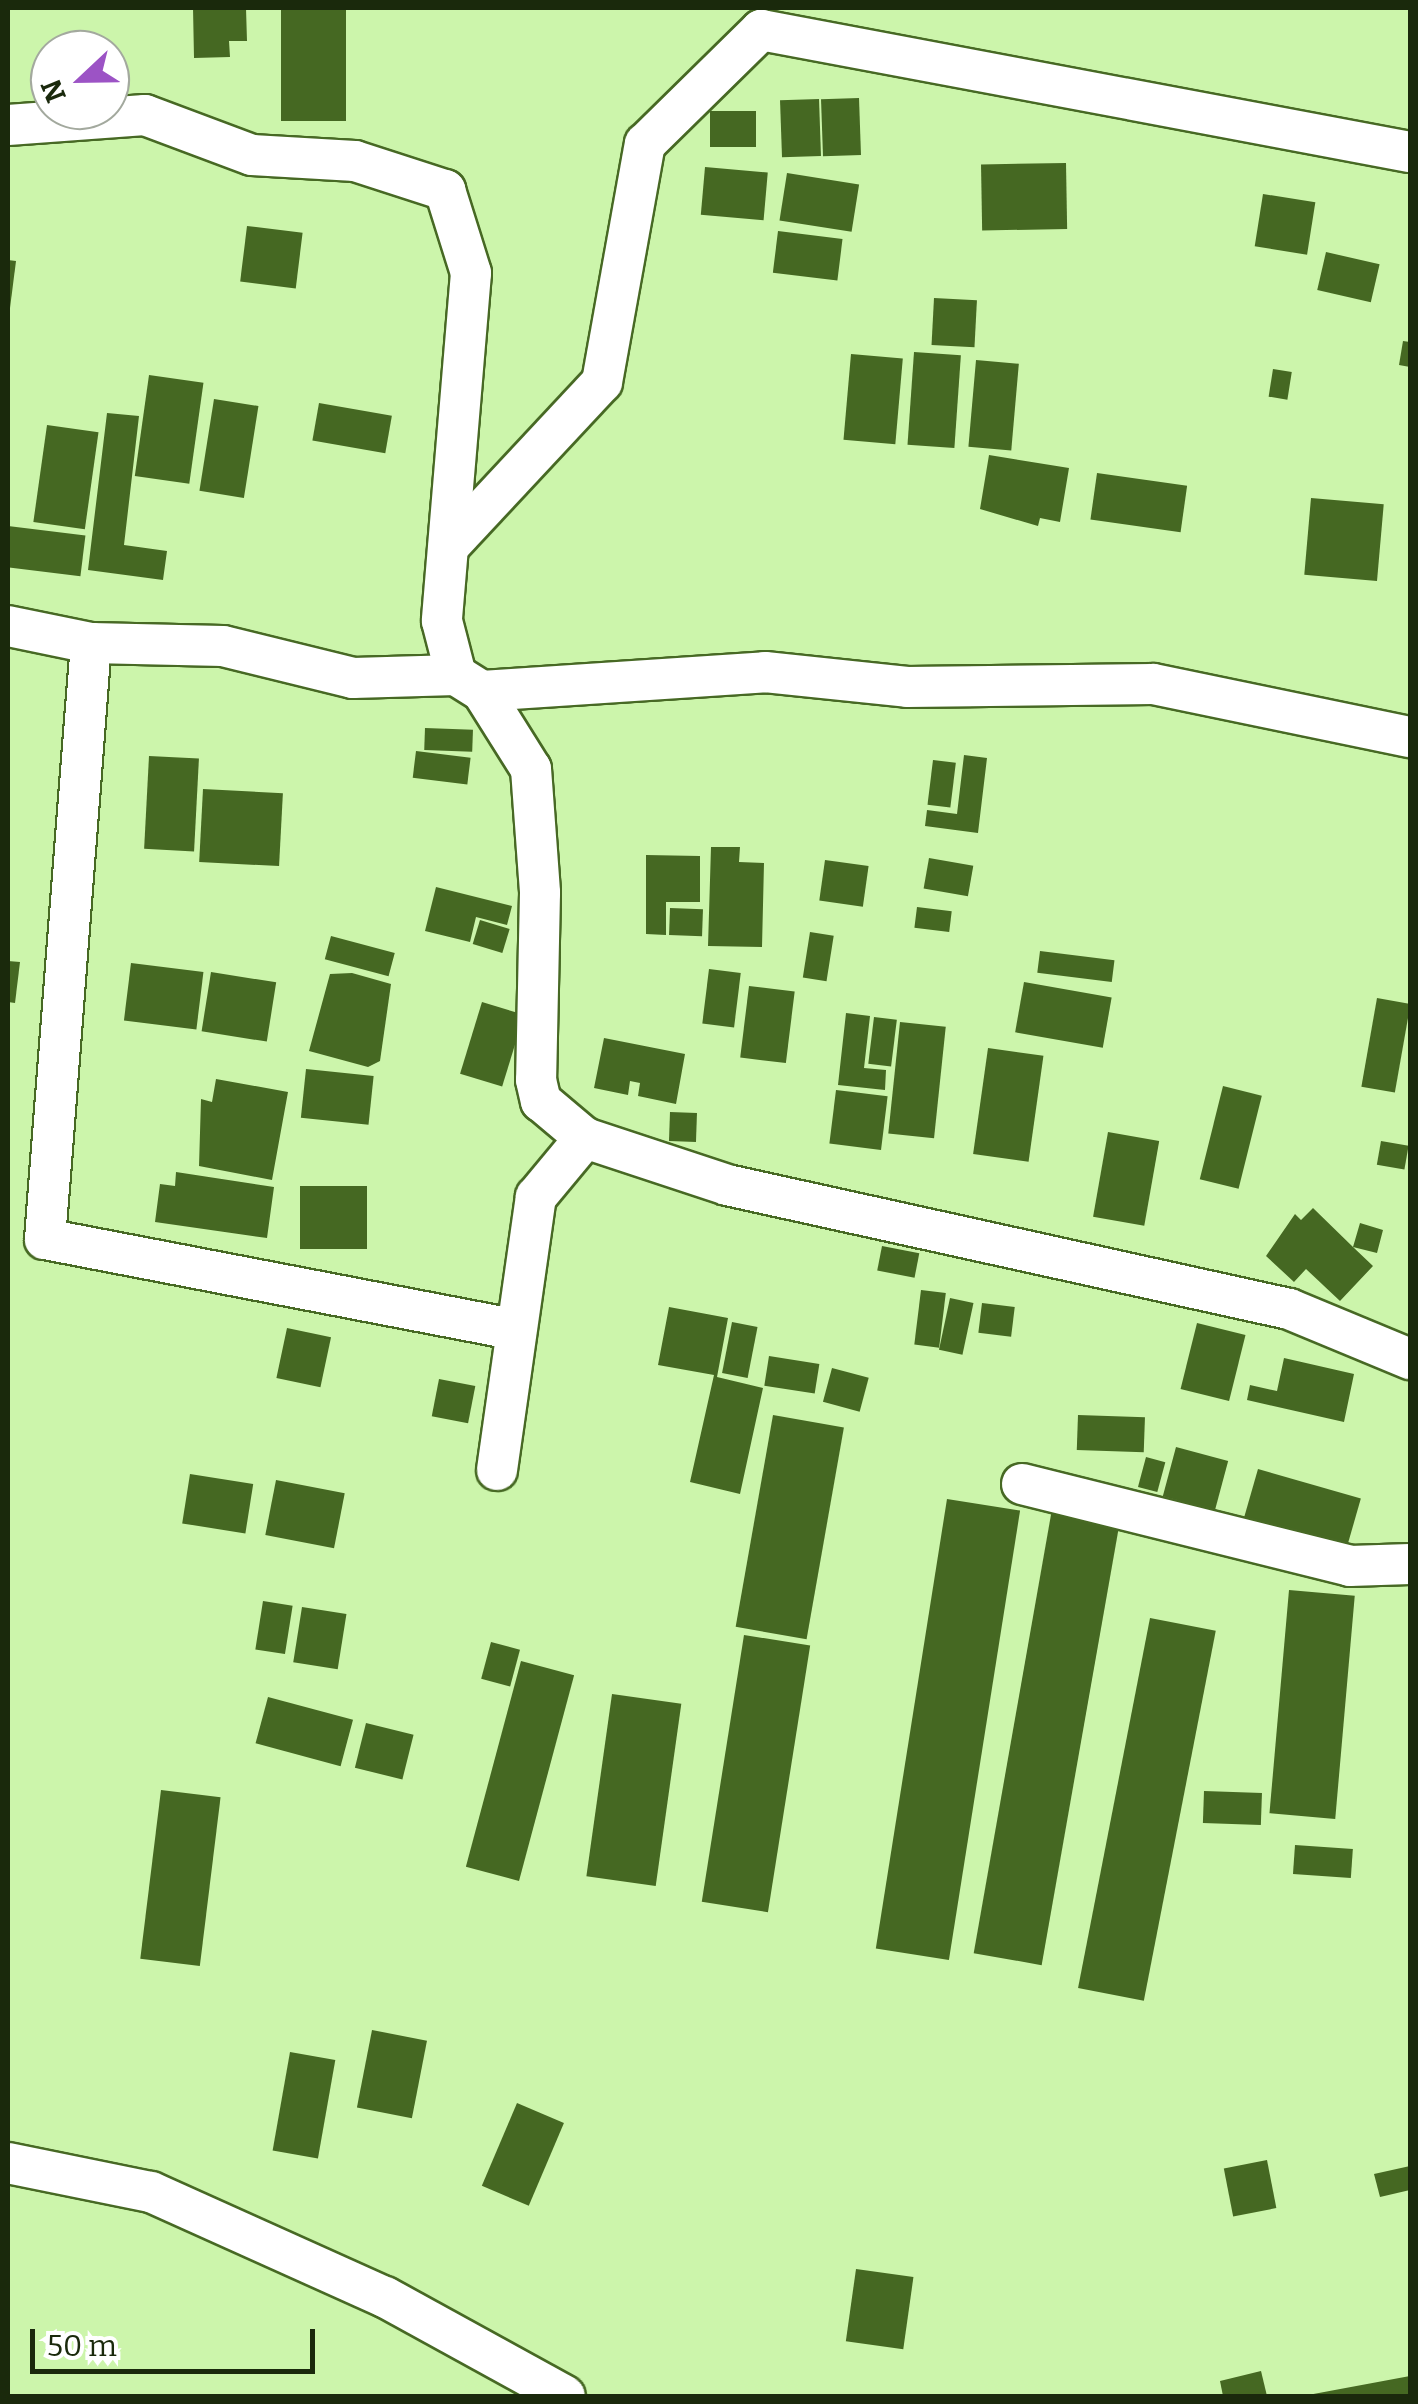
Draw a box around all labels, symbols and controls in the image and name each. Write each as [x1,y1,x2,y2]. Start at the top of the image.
north arrow [30,30,130,130]
text: N [34,74,73,107]
scale bar [35,2309,320,2371]
text: 50 m [47,2328,117,2364]

